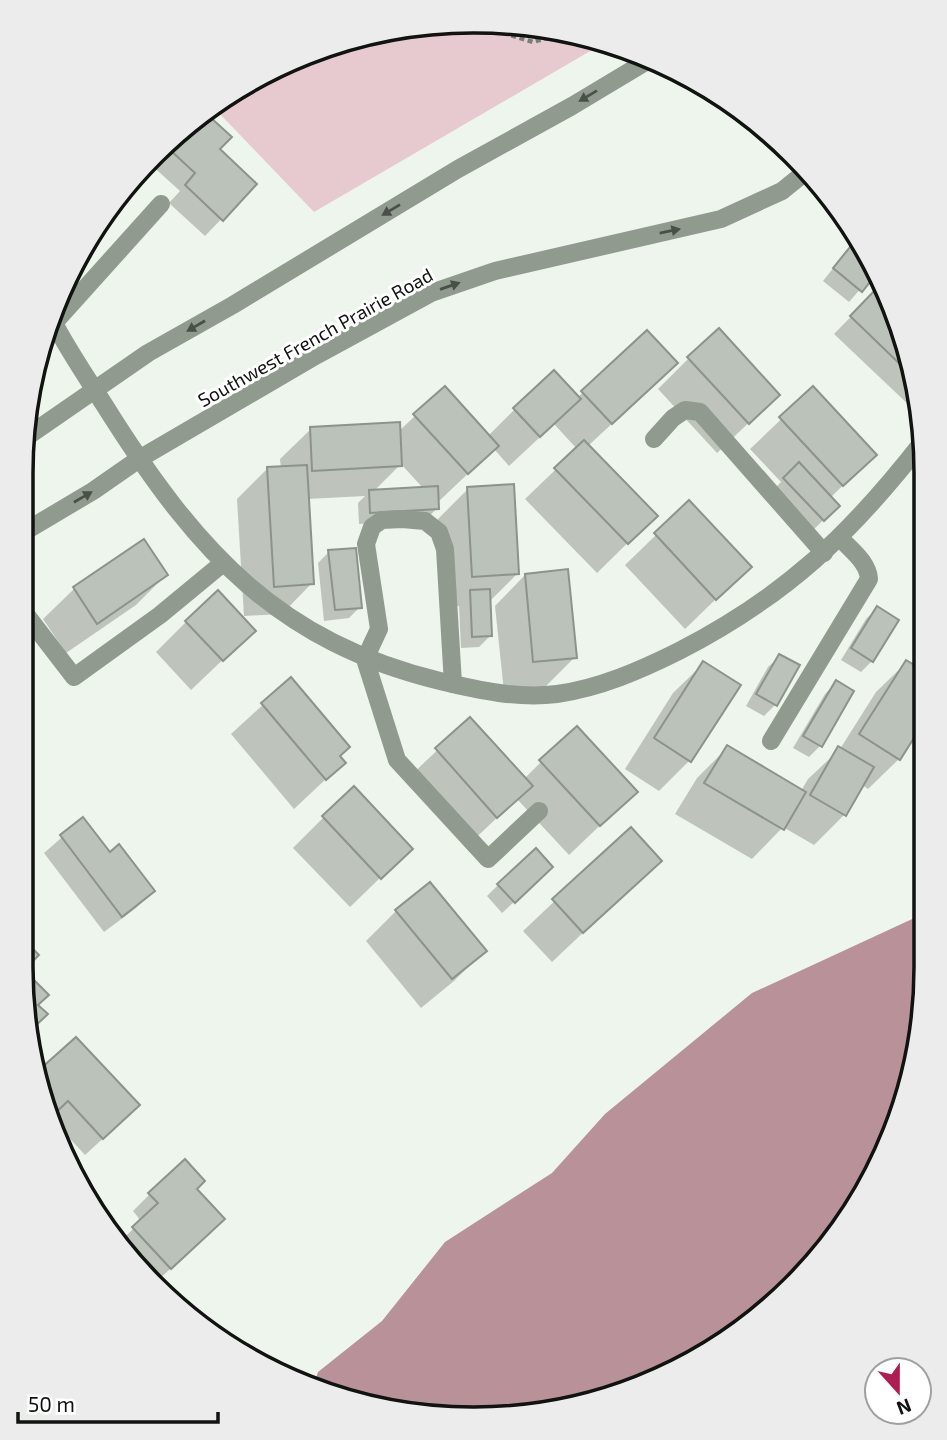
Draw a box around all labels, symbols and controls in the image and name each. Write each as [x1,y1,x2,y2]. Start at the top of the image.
one-way arrow [579,90,598,103]
one-way arrow [381,203,400,216]
one-way arrow [659,226,681,237]
street label: Southwest French Prairie Road [193,263,437,411]
one-way arrow [439,280,460,291]
one-way arrow [186,320,205,332]
one-way arrow [73,490,92,503]
north arrow [863,1356,933,1426]
scale bar [18,1380,217,1424]
text: 50 m [28,1391,75,1416]
text: N [894,1394,915,1421]

